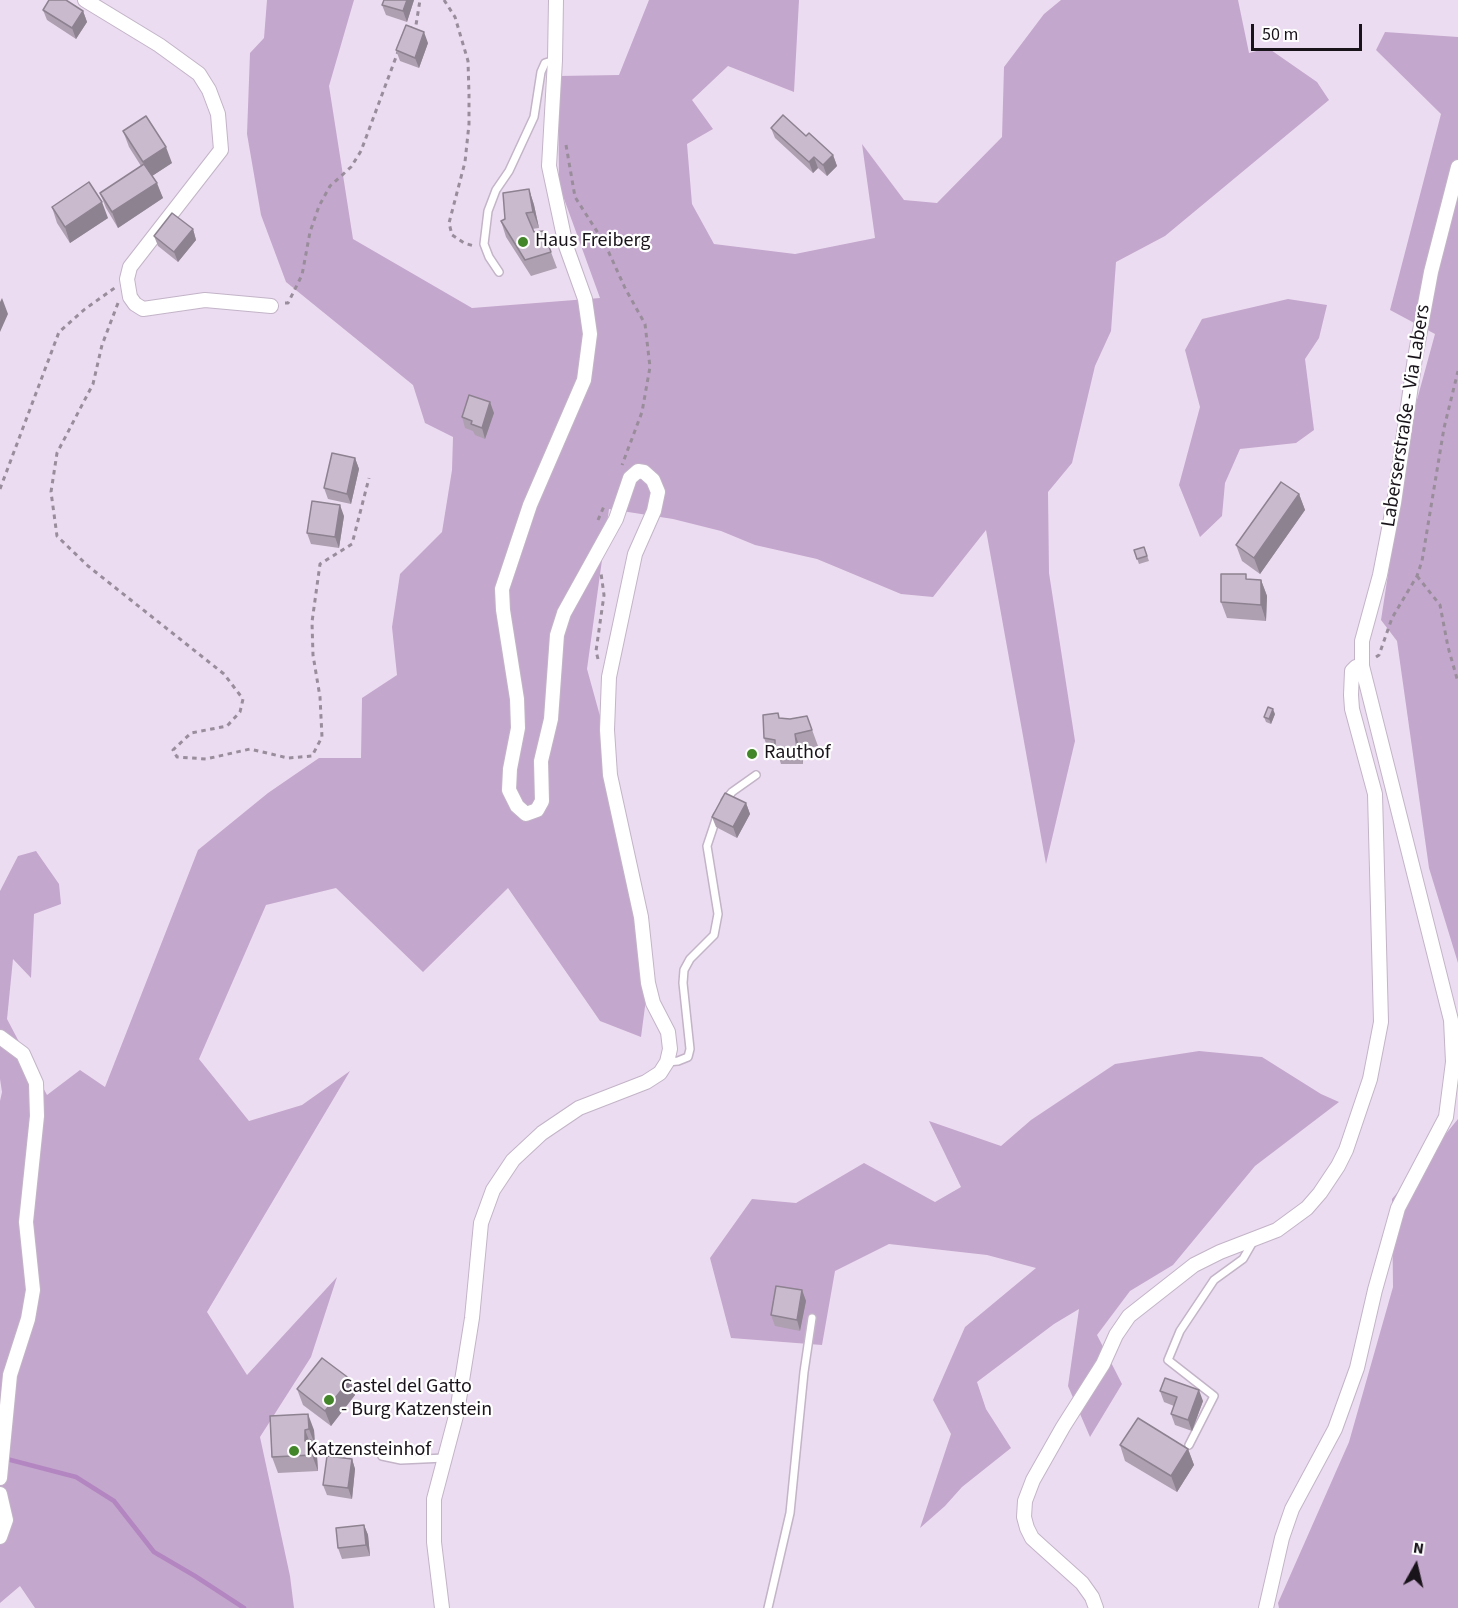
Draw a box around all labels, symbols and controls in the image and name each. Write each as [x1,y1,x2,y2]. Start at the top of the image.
scale bar [1254,12,1365,50]
text: 50 m [1262,22,1298,47]
place label: Haus Freiberg [535,230,650,254]
marker: Haus Freiberg [516,235,530,249]
street label: Laberserstraße - Via Labers [1378,303,1436,529]
place label: Rauthof [764,742,831,766]
marker: Rauthof [745,747,759,761]
place label: Castel del Gatto - Burg Katzenstein [341,1376,492,1423]
marker: Castel del Gatto - Burg Katzenstein [322,1393,336,1407]
place label: Katzensteinhof [306,1439,431,1463]
marker: Katzensteinhof [287,1444,301,1458]
north arrow [1386,1536,1446,1596]
text: N [1412,1537,1425,1560]

